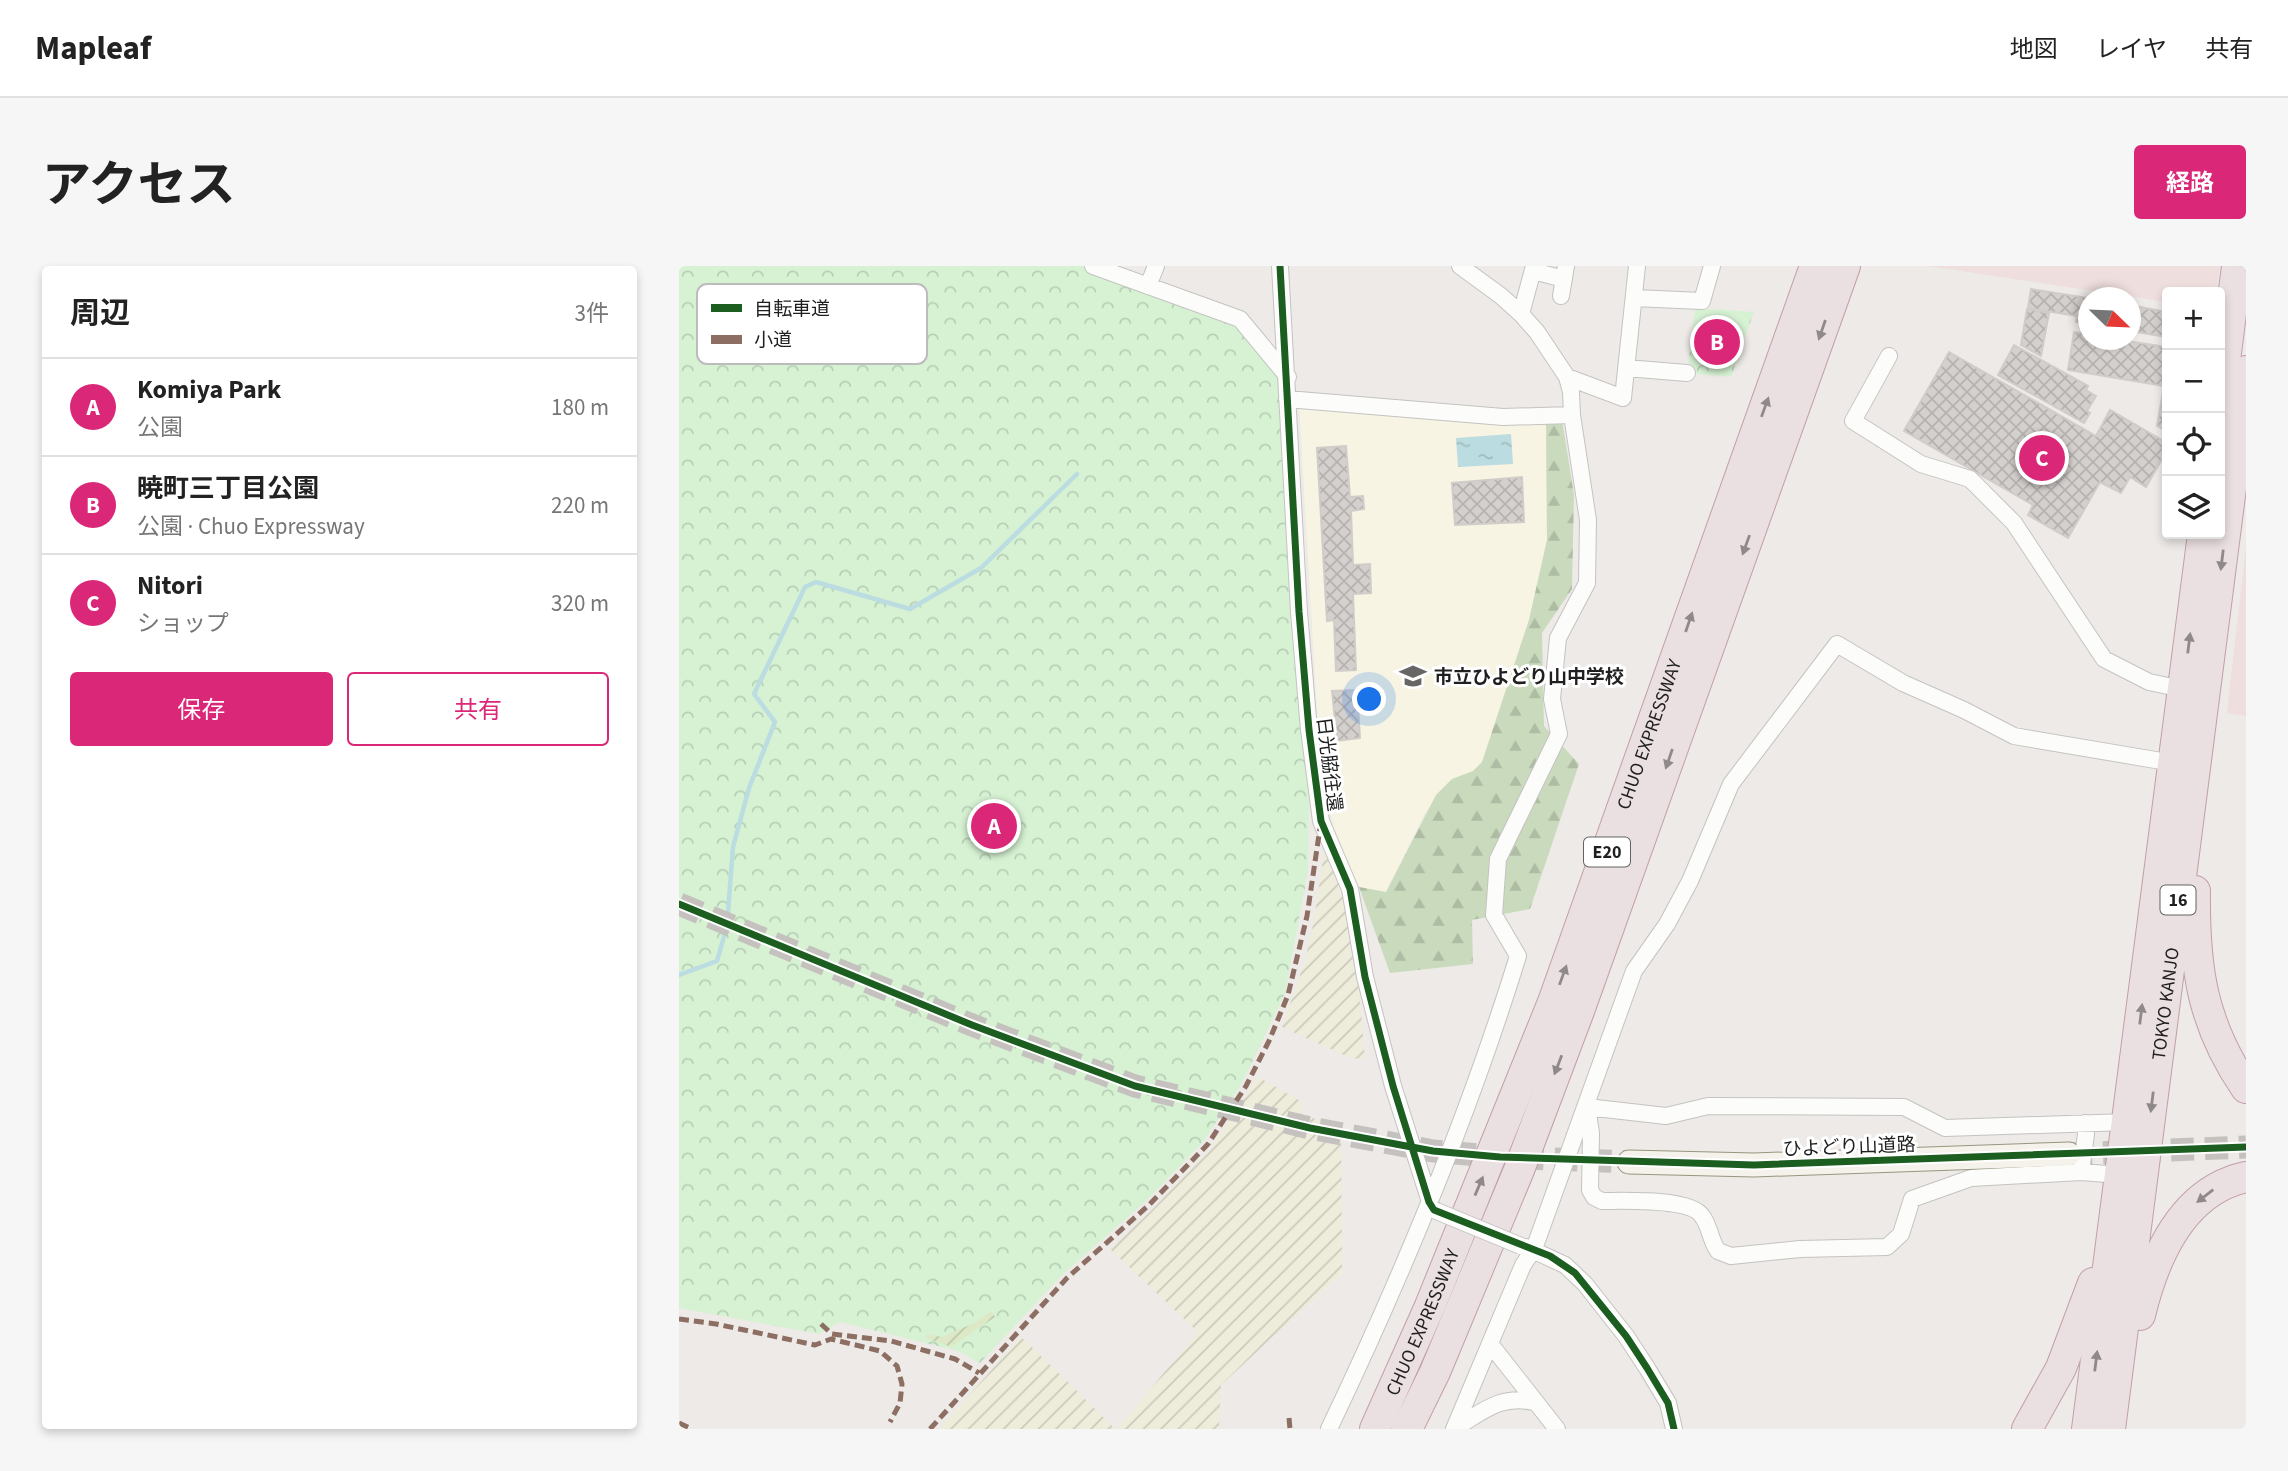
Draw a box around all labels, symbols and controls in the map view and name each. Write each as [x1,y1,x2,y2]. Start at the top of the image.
text: Mapleaf [35,25,151,72]
text: 地図 [2010,32,2058,67]
text: レイヤ [2096,32,2167,67]
text: 共有 [2205,32,2253,67]
button: 経路 [2134,145,2246,219]
text: アクセス [42,151,236,221]
legend [697,284,927,364]
north arrow [2078,287,2141,350]
map controls [2162,287,2225,539]
button: + [2162,287,2225,350]
text: 周辺 [70,292,130,335]
text: 自転車道 [754,296,830,323]
text: 3件 [575,297,609,330]
pin: B [1694,316,1740,368]
one-way arrow [1816,320,1827,341]
text: 小道 [754,327,792,354]
button: − [2162,350,2225,413]
text: Komiya Park [137,371,281,408]
text: A [86,391,100,424]
text: 180 m [551,391,609,424]
one-way arrow [1759,397,1770,418]
text: 公園 [137,411,183,444]
button: locate [2162,413,2225,476]
pin: C [2019,432,2065,484]
text: 暁町三丁目公園 [137,470,319,507]
button: layers [2162,476,2225,539]
text: B [86,489,100,522]
text: 220 m [551,489,609,522]
text: 公園 · Chuo Expressway [137,510,365,543]
one-way arrow [1740,534,1751,555]
one-way arrow [2216,549,2227,571]
text: Nitori [137,567,203,604]
text: C [86,587,100,620]
text: 320 m [551,587,609,620]
text: ショップ [137,607,229,640]
one-way arrow [1683,611,1694,632]
one-way arrow [2183,632,2194,654]
street label: CHUO EXPRESSWAY [1611,655,1689,813]
school or university icon: 市立ひよどり山中学校 [1398,661,1428,691]
place label: 市立ひよどり山中学校 [1434,664,1624,691]
button: 保存 [70,672,333,746]
button: 共有 [347,672,609,746]
your location [1352,682,1386,716]
street label: 日光脇往還 [1309,715,1348,813]
one-way arrow [1663,748,1674,769]
pin: A [971,800,1017,852]
road number: E20 [1584,838,1630,866]
road number: 16 [2161,886,2195,914]
street label: TOKYO KANJO [2146,946,2187,1062]
one-way arrow [1557,964,1568,985]
one-way arrow [2135,1003,2146,1025]
one-way arrow [1553,1055,1564,1076]
one-way arrow [2147,1091,2158,1113]
street label: ひよどり山道路 [1782,1132,1916,1163]
one-way arrow [1474,1176,1485,1197]
one-way arrow [2197,1188,2215,1203]
street label: CHUO EXPRESSWAY [1380,1244,1467,1400]
one-way arrow [2090,1350,2101,1372]

